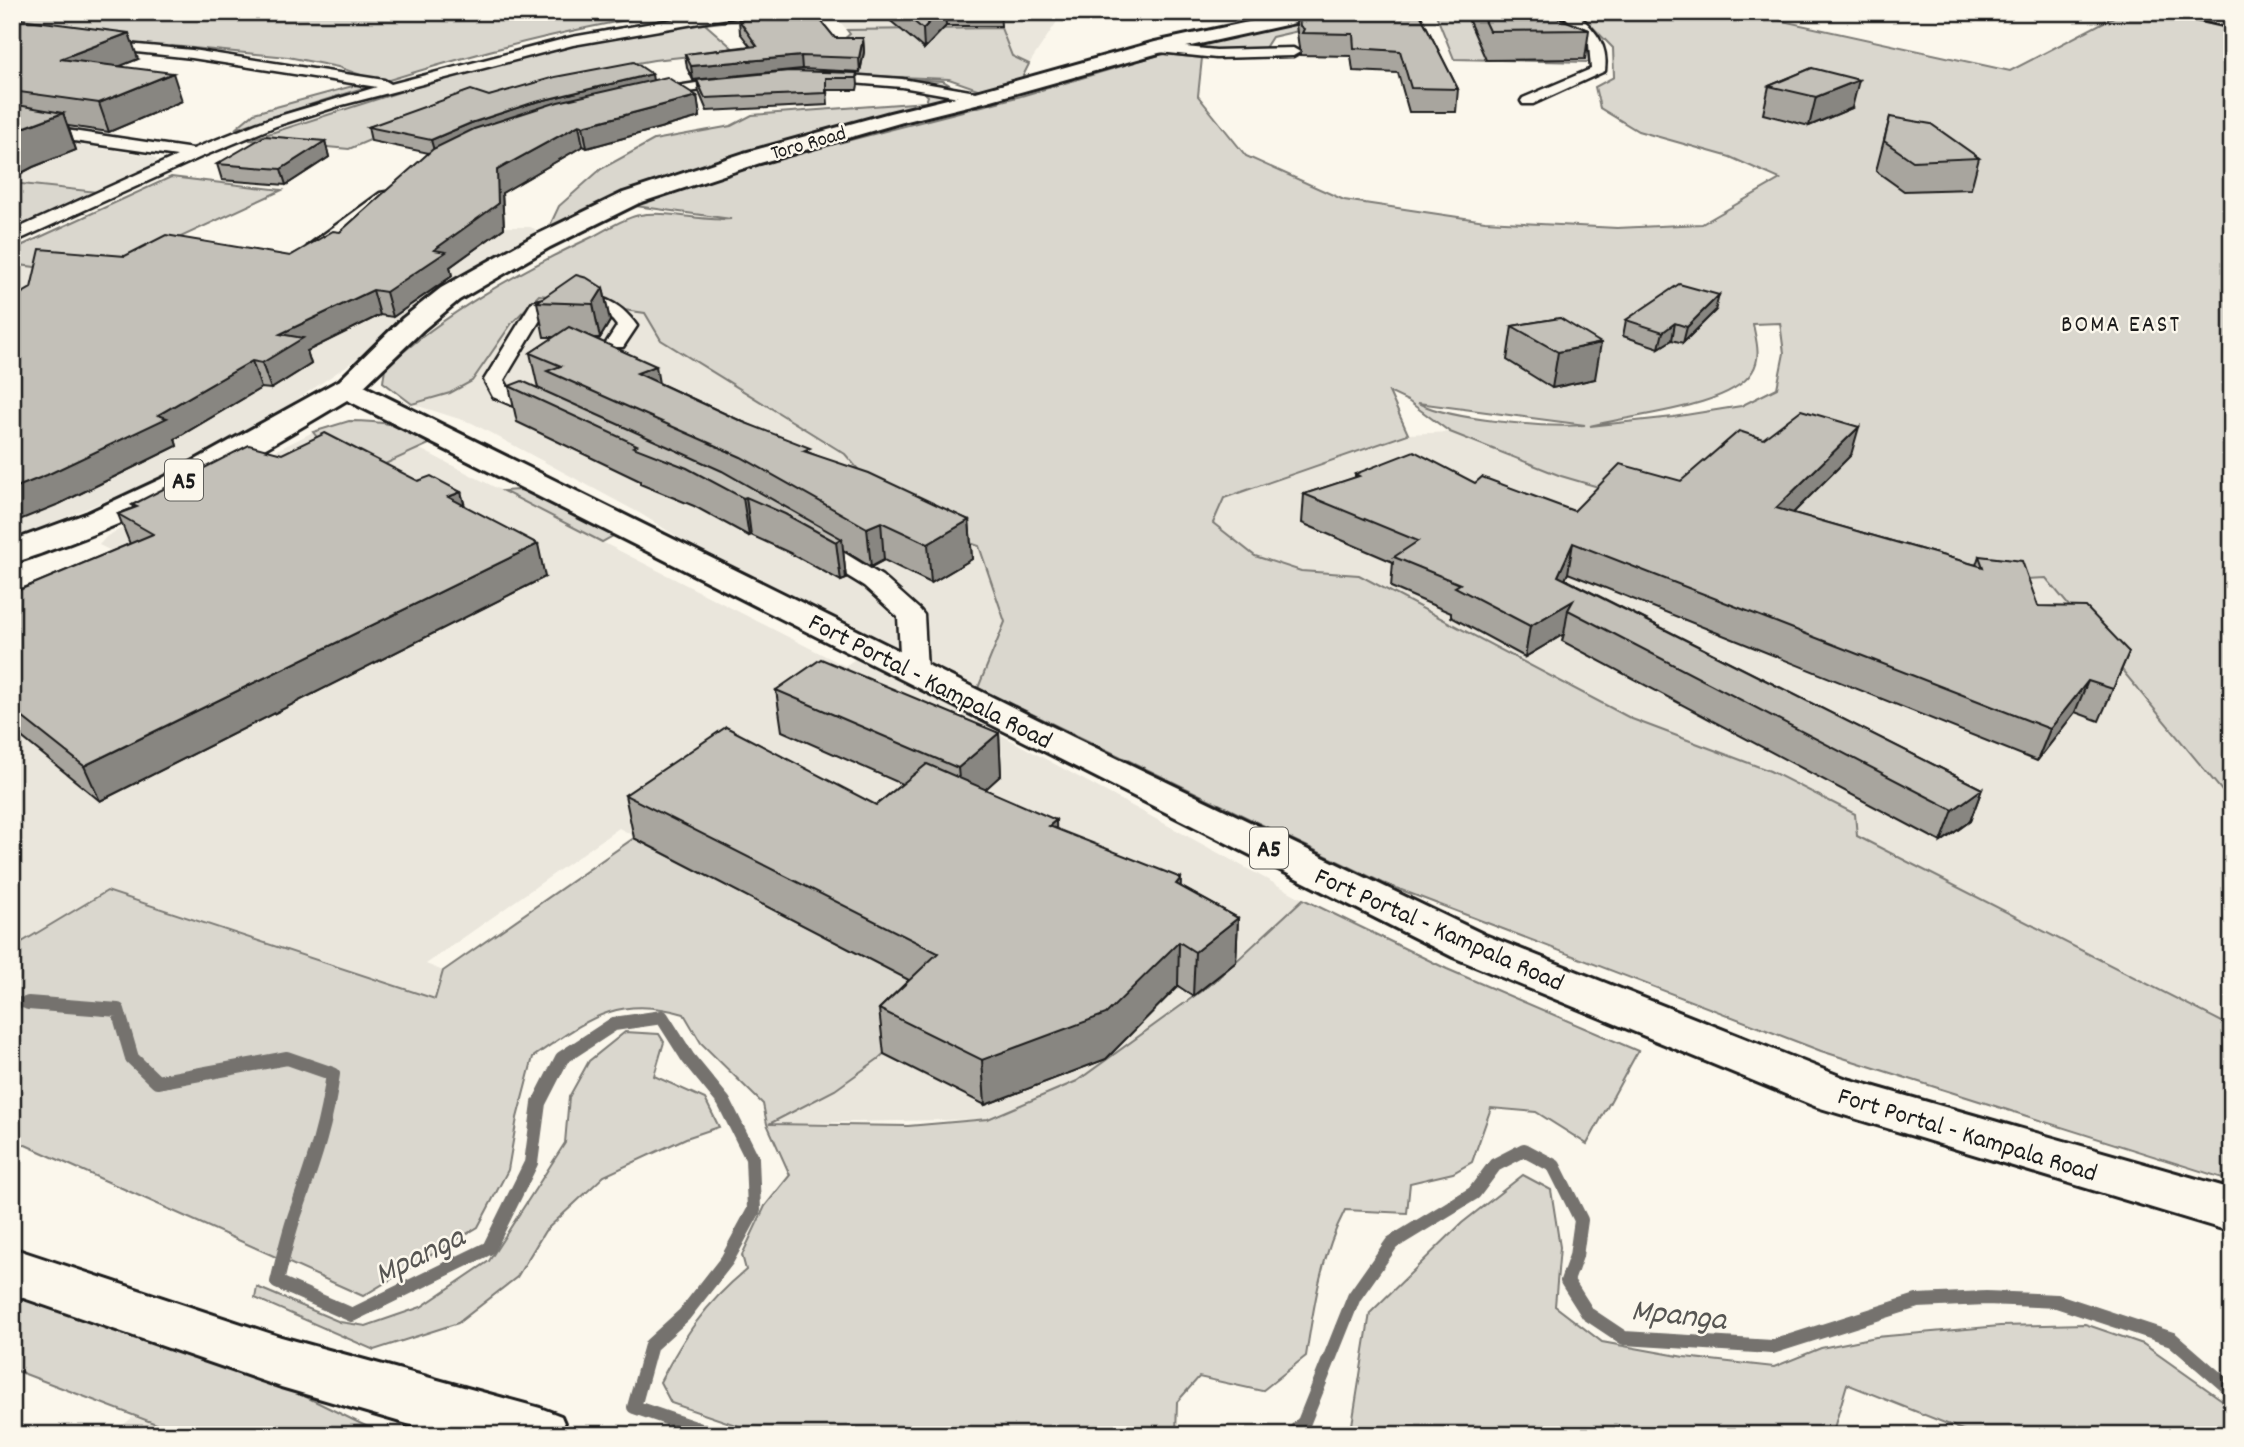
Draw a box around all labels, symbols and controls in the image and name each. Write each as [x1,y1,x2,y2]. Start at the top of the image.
street label: Toro Road [768,120,850,170]
district label: BOMA EAST [2061,309,2181,343]
road number: A5 [165,460,203,500]
street label: Fort Portal - Kampala Road [801,605,1058,761]
road number: A5 [1250,828,1288,868]
street label: Fort Portal - Kampala Road [1308,860,1569,1003]
street label: Fort Portal - Kampala Road [1833,1079,2101,1193]
water label: Mpanga [367,1215,475,1300]
water label: Mpanga [1629,1289,1730,1346]

